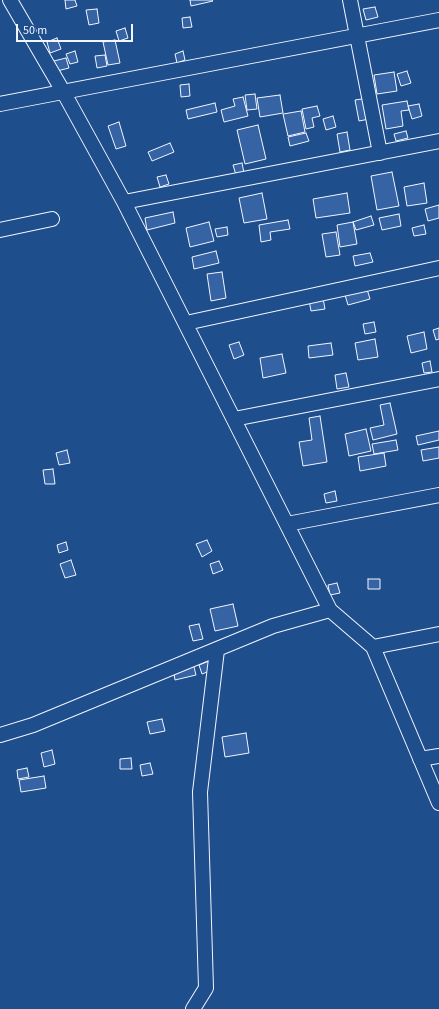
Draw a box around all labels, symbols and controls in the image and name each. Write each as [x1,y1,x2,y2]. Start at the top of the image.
scale bar [18,16,135,42]
text: 50 m [23,22,47,39]

